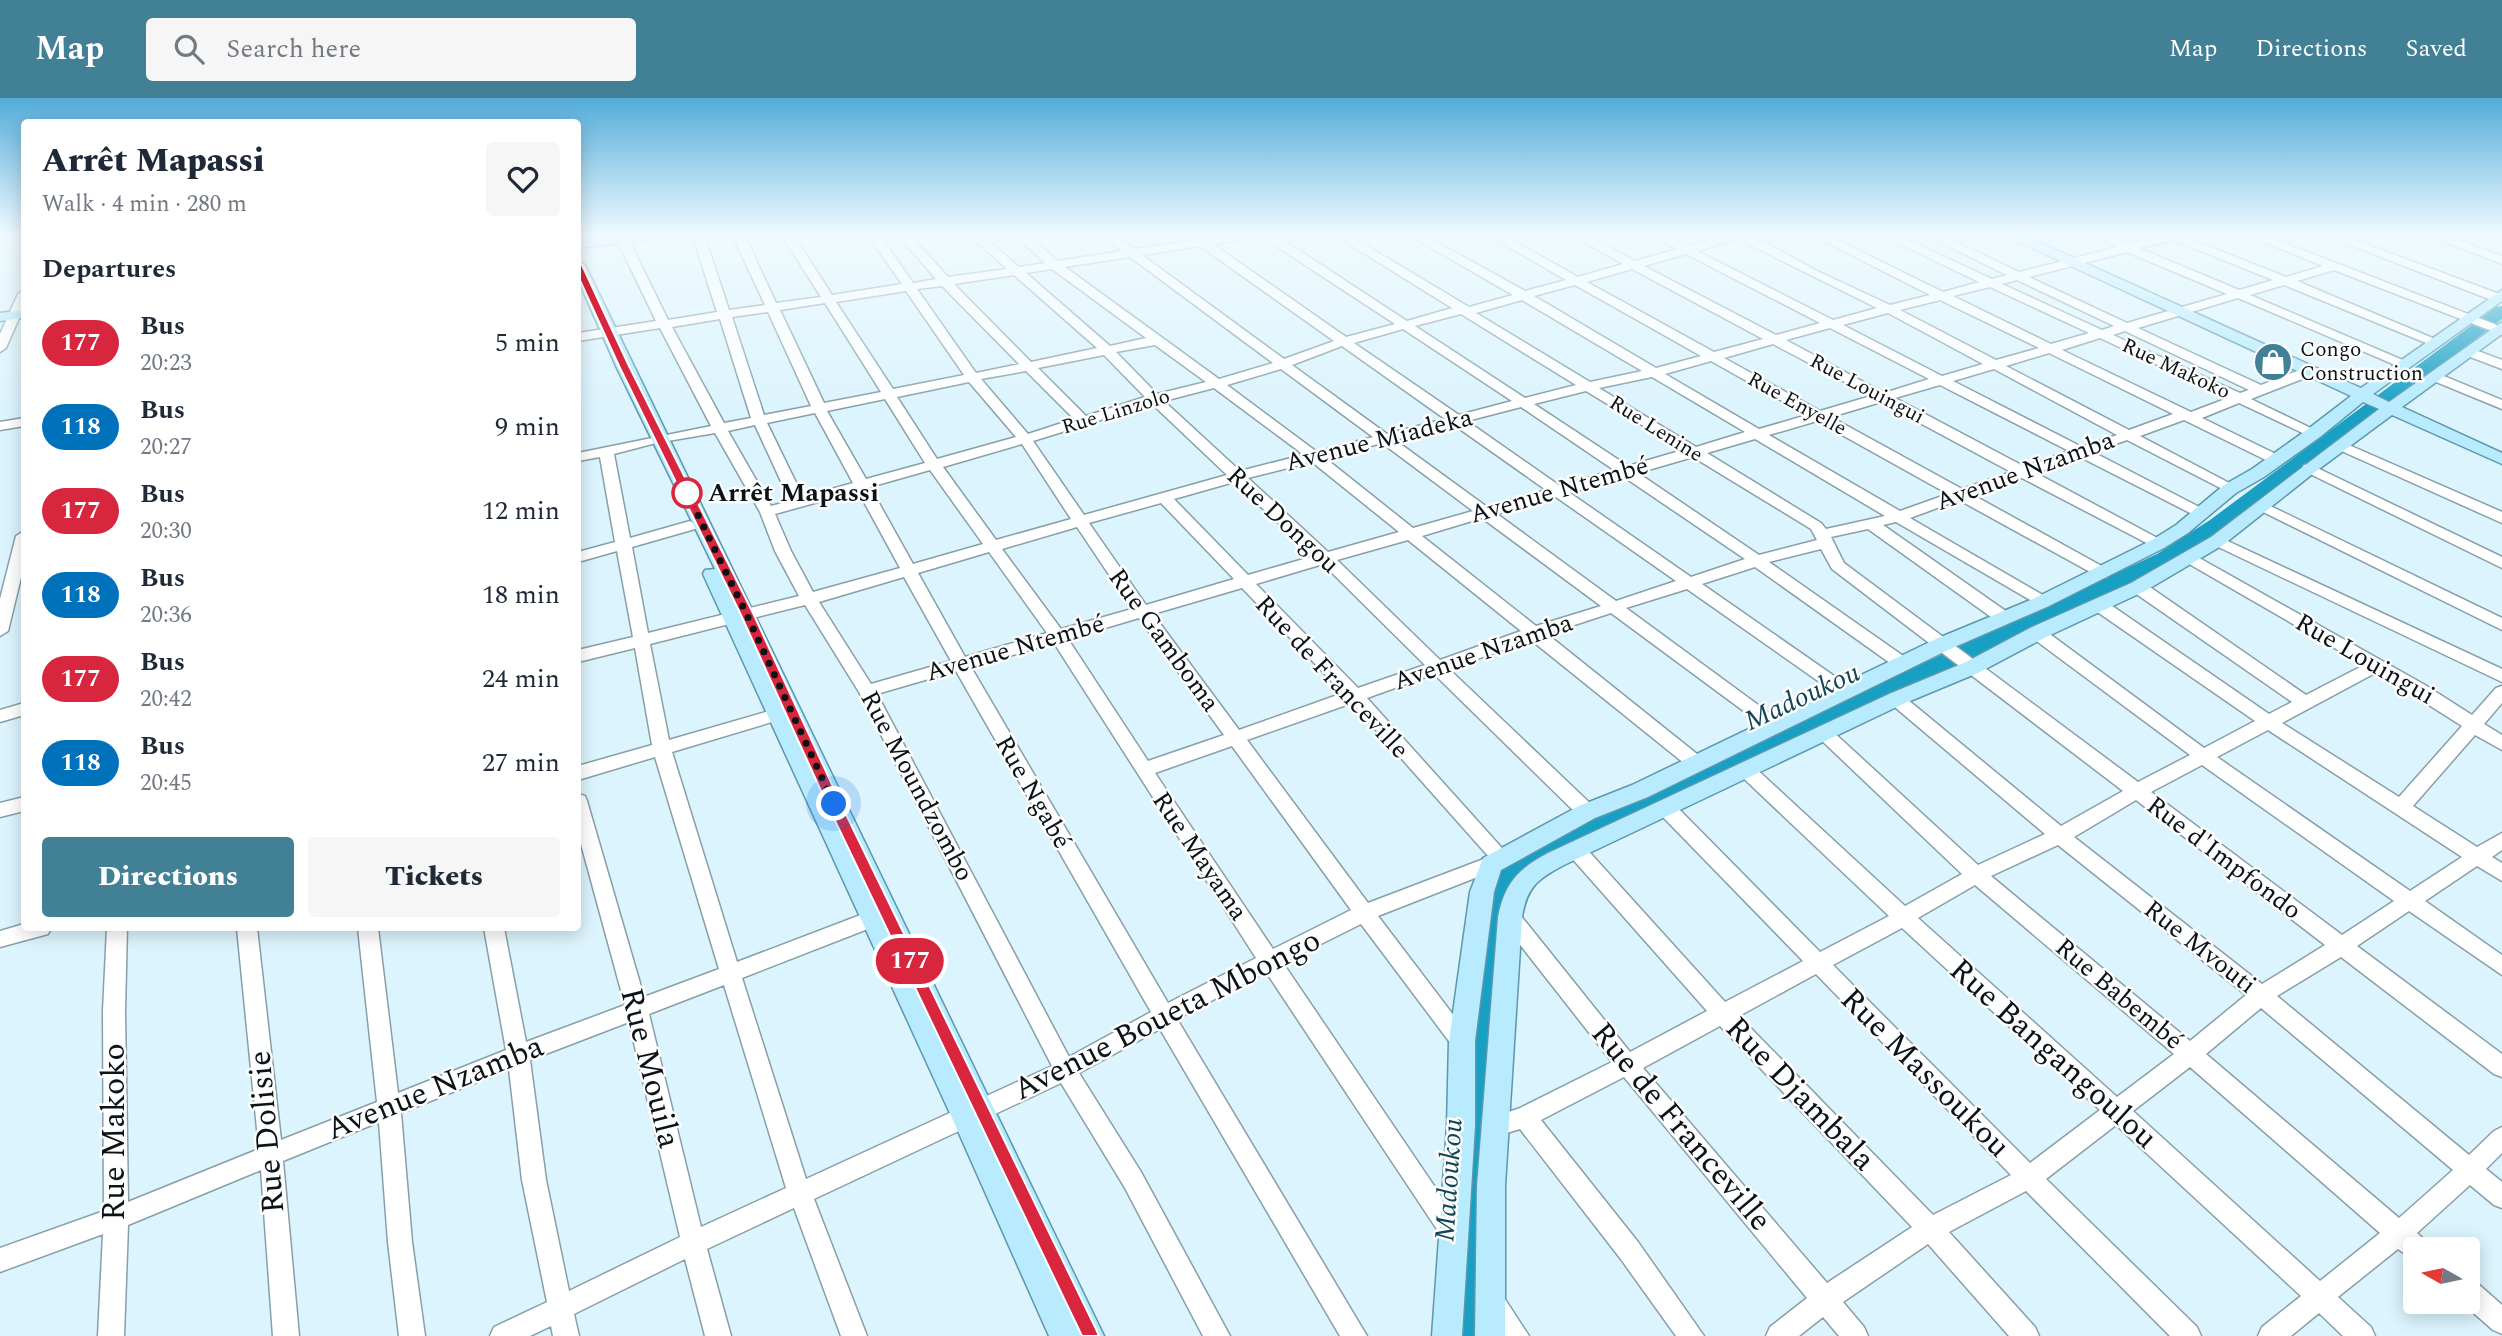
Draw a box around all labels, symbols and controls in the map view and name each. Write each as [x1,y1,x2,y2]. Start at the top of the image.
search box [146,18,636,81]
text: Map [35,24,104,74]
text: Search here [226,29,361,69]
icon: search [170,30,208,68]
text: Map [2169,31,2217,67]
text: Directions [2255,31,2367,67]
text: Saved [2405,31,2467,67]
text: Arrêt Mapassi [42,136,264,186]
button: heart [486,142,560,216]
text: Walk · 4 min · 280 m [42,187,247,222]
text: Departures [42,249,176,289]
text: Bus [140,306,185,346]
text: 5 min [495,323,560,363]
text: 177 [60,325,101,361]
street label: Rue Makoko [2116,330,2236,408]
place label: Congo Construction [2300,334,2423,390]
shop icon: Congo Construction [2252,341,2294,383]
street label: Rue Louingui [1804,345,1930,433]
text: 20:23 [140,346,192,381]
street label: Rue Enyelle [1741,363,1853,445]
street label: Rue Linzolo [1058,380,1174,444]
street label: Rue Lenine [1603,387,1709,471]
text: Bus [140,390,185,430]
street label: Avenue Miadeka [1281,397,1477,483]
text: 9 min [495,407,560,447]
text: 118 [60,409,101,445]
street label: Avenue Nzamba [1930,420,2120,522]
text: 20:27 [140,430,192,465]
street label: Avenue Ntembé [1465,445,1653,535]
street label: Rue Dongou [1217,457,1349,583]
place label: Arrêt Mapassi [708,473,879,513]
text: Bus [140,474,185,514]
marker: Arrêt Mapassi [672,478,702,508]
text: 12 min [482,491,560,531]
text: 177 [60,493,101,529]
text: 20:30 [140,514,192,549]
text: Bus [140,558,185,598]
street label: Rue Gamboma [1098,560,1230,720]
text: 18 min [482,575,560,615]
text: 118 [60,577,101,613]
street label: Rue de Franceville [1245,586,1419,768]
text: 20:36 [140,598,192,633]
street label: Avenue Nzamba [1388,602,1578,701]
street label: Avenue Ntembé [921,603,1109,693]
street label: Rue Louingui [2287,603,2443,715]
text: Bus [140,642,185,682]
water label: Madoukou [1737,651,1868,743]
text: 24 min [482,659,560,699]
text: 177 [60,661,101,697]
text: 20:42 [140,682,192,717]
street label: Rue Moundzombo [850,683,984,889]
text: Bus [140,726,185,766]
street label: Rue Ngabé [984,728,1082,856]
text: 27 min [482,743,560,783]
text: 118 [60,745,101,781]
text: 20:45 [140,766,192,801]
street label: Rue Mayama [1142,783,1258,929]
your location [816,786,851,821]
street label: Rue d'Impfondo [2138,786,2310,930]
button: Directions [42,837,294,917]
button: Tickets [308,837,560,917]
street label: Rue Mvouti [2135,890,2265,1004]
street label: Avenue Boueta Mbongo [1005,916,1329,1114]
street label: Rue Babembé [2046,928,2192,1060]
line badge: 177 [870,938,950,984]
text: 177 [890,943,930,979]
street label: Rue Bangangoulou [1938,947,2168,1161]
street label: Rue Massoukou [1829,977,2022,1170]
street label: Rue Mouila [606,983,694,1154]
street label: Rue Djambala [1713,1005,1887,1183]
street label: Rue de Franceville [1579,1011,1783,1243]
street label: Avenue Nzamba [319,1022,552,1154]
street label: Rue Makoko [90,1043,139,1221]
street label: Rue Dolisie [235,1048,299,1216]
water label: Madoukou [1423,1116,1475,1243]
north arrow [2403,1237,2480,1314]
map controls [2403,1237,2480,1314]

